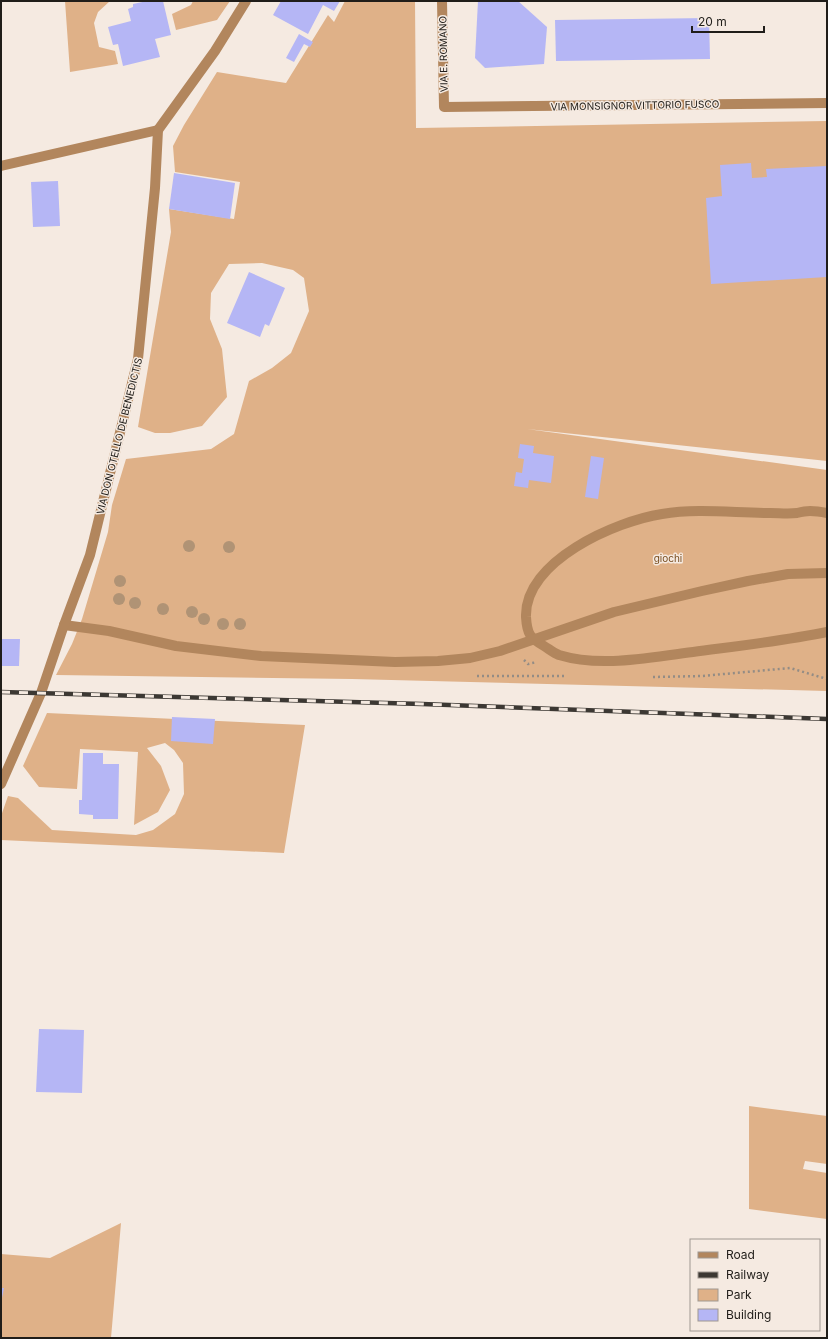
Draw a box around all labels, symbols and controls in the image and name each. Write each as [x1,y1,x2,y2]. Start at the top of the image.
scale bar [692,8,764,34]
text: 20 m [698,14,727,29]
street label: VIA E. ROMANO [436,15,450,92]
street label: VIA MONSIGNOR VITTORIO FUSCO [551,98,720,112]
street label: VIA DON OTELLO DE BENEDICTIS [94,357,144,515]
park label: giochi [654,552,682,564]
legend [690,1239,820,1331]
text: Road [726,1247,755,1262]
text: Railway [726,1267,770,1282]
text: Park [726,1287,752,1302]
text: Building [726,1307,771,1322]

